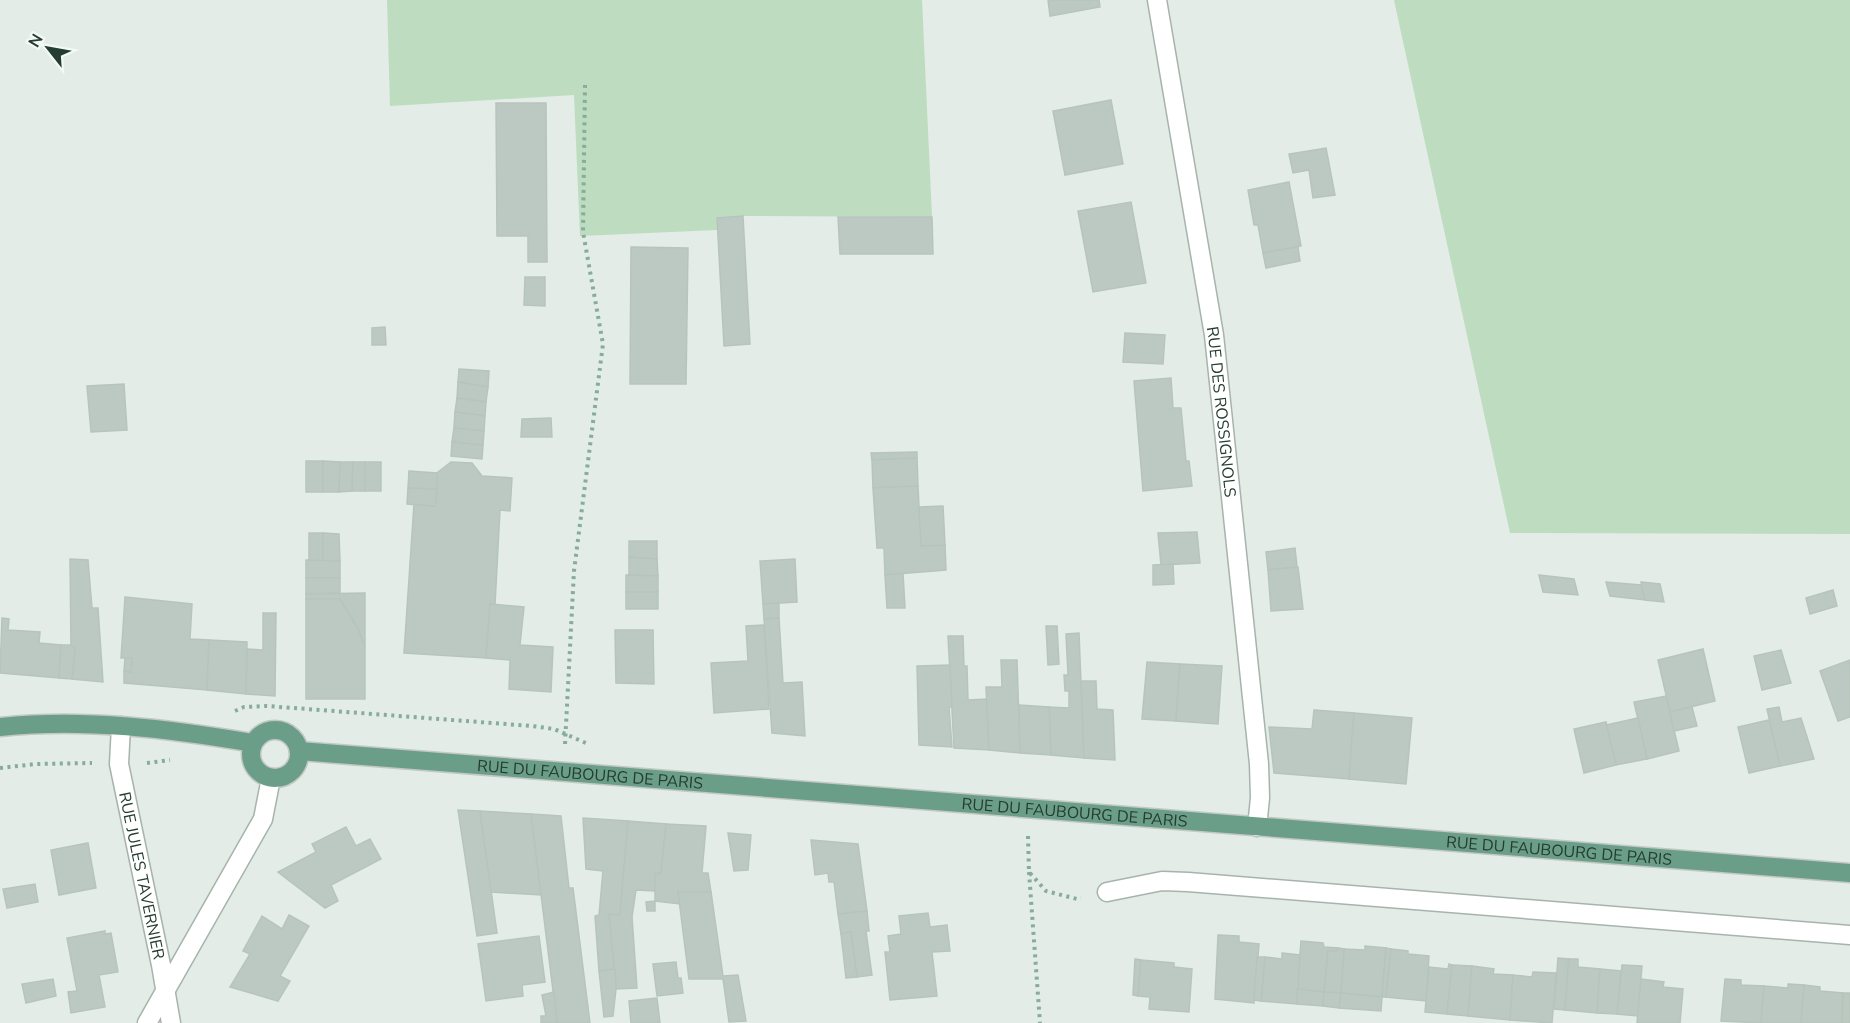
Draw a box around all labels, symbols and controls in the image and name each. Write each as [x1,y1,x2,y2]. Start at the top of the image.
north arrow [18,18,78,78]
text: N [23,30,49,52]
street label: RUE DES ROSSIGNOLS [1201,325,1241,498]
street label: RUE DU FAUBOURG DE PARIS [476,755,704,795]
street label: RUE JULES TAVERNIER [113,790,170,962]
street label: RUE DU FAUBOURG DE PARIS [961,793,1188,833]
street label: RUE DU FAUBOURG DE PARIS [1445,831,1673,871]

